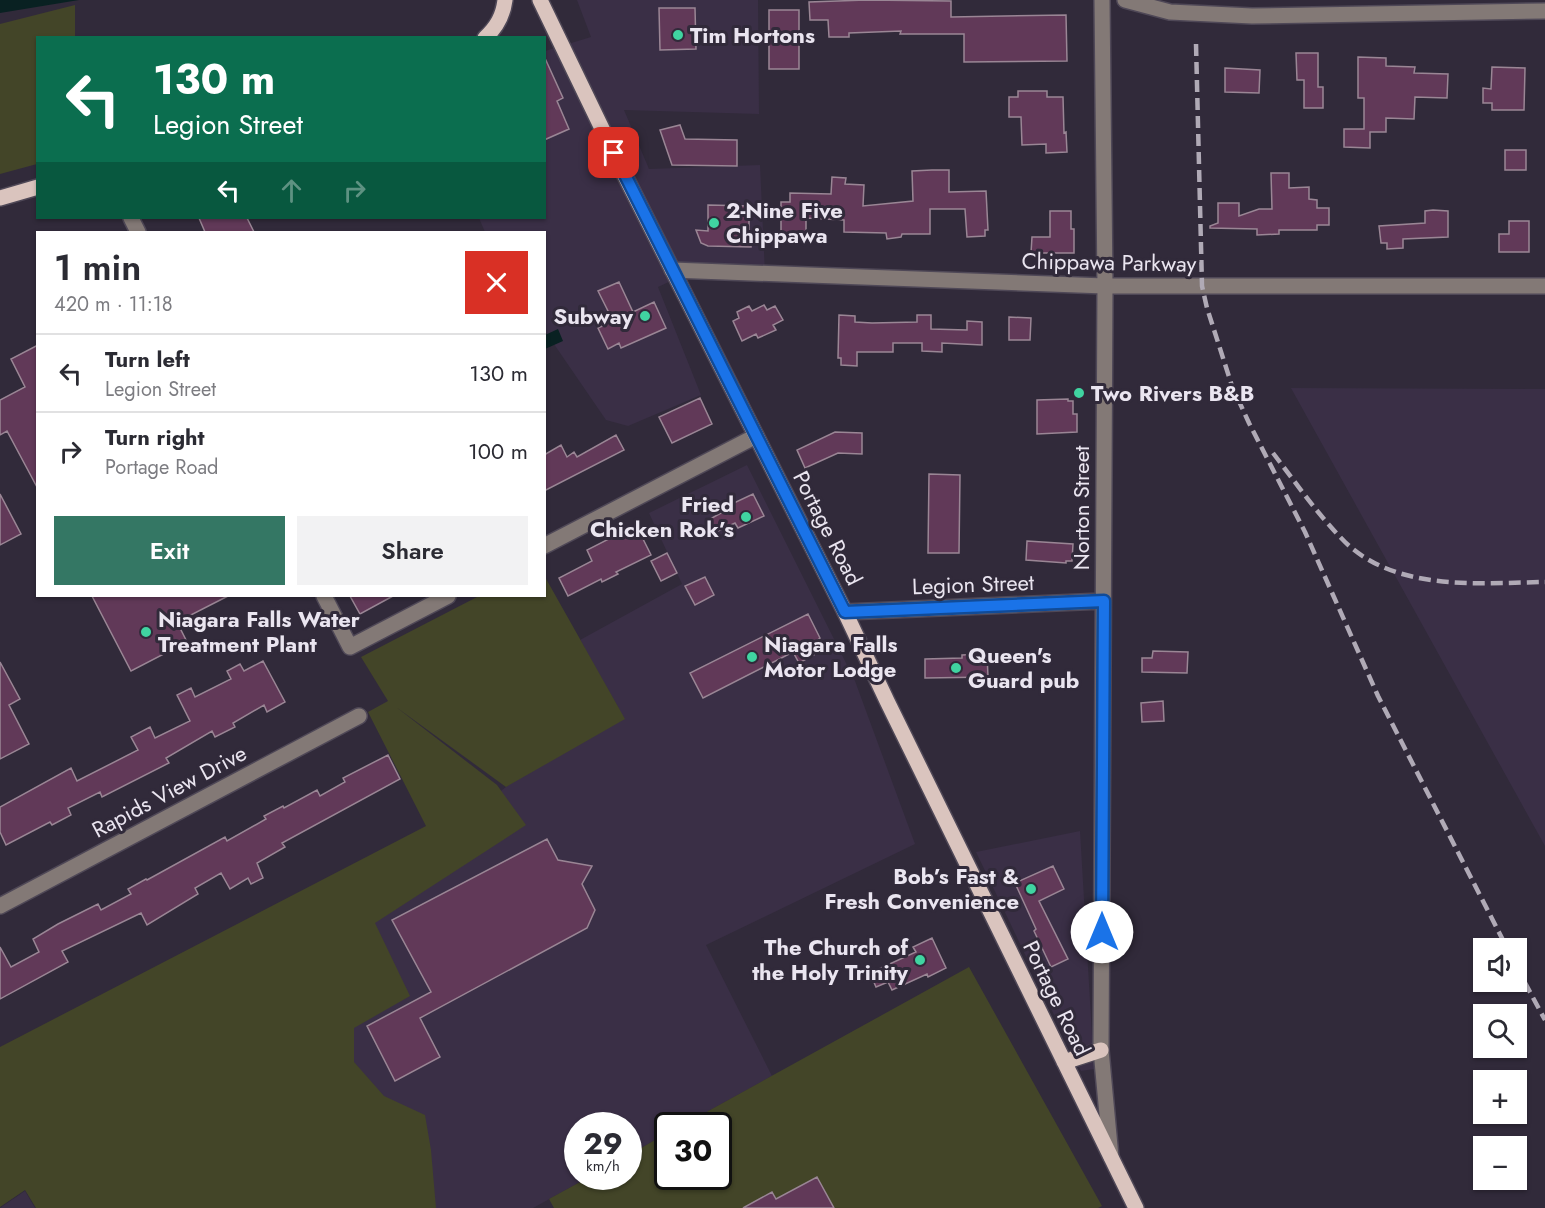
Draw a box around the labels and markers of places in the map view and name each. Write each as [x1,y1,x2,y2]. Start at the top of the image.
place label: Tim Hortons [690,19,815,51]
marker: Tim Hortons [671,28,685,42]
pin [588,127,639,178]
place label: 2-Nine Five Chippawa [726,194,843,251]
marker: 2-Nine Five Chippawa [707,216,721,230]
place label: Subway [553,300,634,332]
marker: Subway [638,309,652,323]
place label: Two Rivers B&B [1091,377,1254,409]
marker: Two Rivers B&B [1072,386,1086,400]
place label: Fried Chicken Rok’s [590,488,734,545]
marker: Fried Chicken Rok’s [739,510,753,524]
place label: Niagara Falls Water Treatment Plant [158,603,360,660]
marker: Niagara Falls Water Treatment Plant [139,625,153,639]
place label: Niagara Falls Motor Lodge [764,628,897,685]
place label: Queen's Guard pub [968,639,1079,696]
marker: Niagara Falls Motor Lodge [745,650,759,664]
marker: Queen's Guard pub [949,661,963,675]
place label: Bob’s Fast & Fresh Convenience [825,860,1019,917]
marker: Bob’s Fast & Fresh Convenience [1024,882,1038,896]
place label: The Church of the Holy Trinity [752,931,909,988]
marker: The Church of the Holy Trinity [913,953,927,967]

